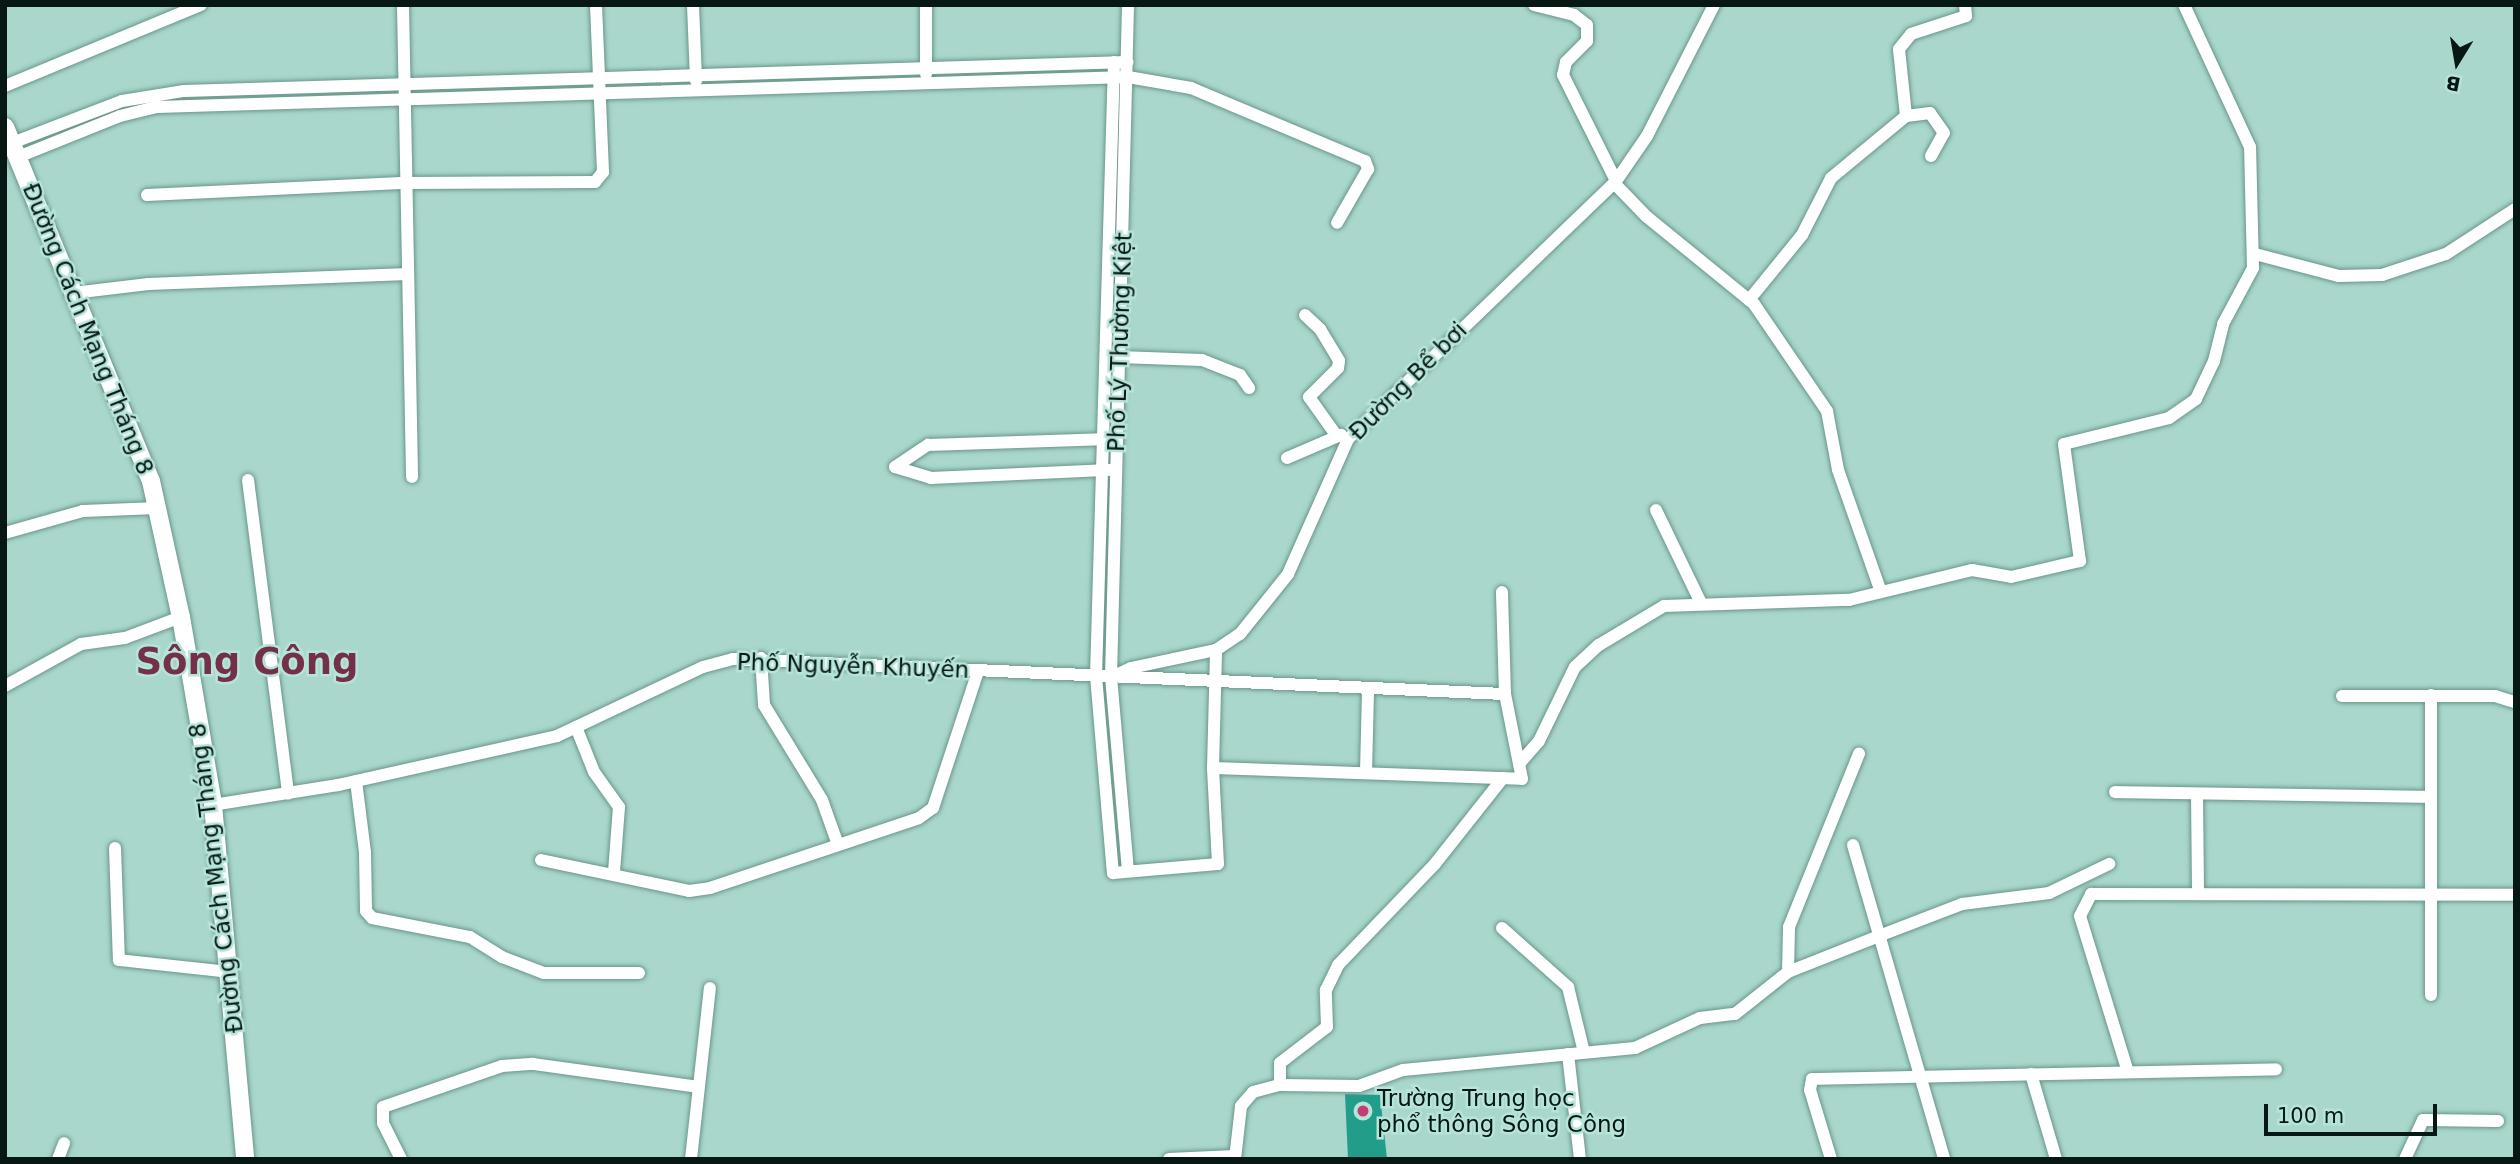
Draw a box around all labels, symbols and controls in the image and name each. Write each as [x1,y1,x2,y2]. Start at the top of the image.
north arrow [2422,28,2492,98]
text: B [2444,71,2462,96]
street label: Đường Cách Mạng Tháng 8 [17,179,159,479]
street label: Phố Lý Thường Kiệt [1102,232,1138,452]
street label: Đường Bể bơi [1343,316,1473,446]
district label: Sông Công [135,640,359,684]
street label: Phố Nguyễn Khuyến [736,648,970,684]
street label: Đường Cách Mạng Tháng 8 [183,722,249,1034]
place label: Trường Trung học phổ thông Sông Công [1377,1084,1626,1138]
scale bar [2268,1090,2441,1134]
marker: Trường Trung học phổ thông Sông Công [1355,1103,1371,1119]
text: 100 m [2277,1104,2344,1128]

